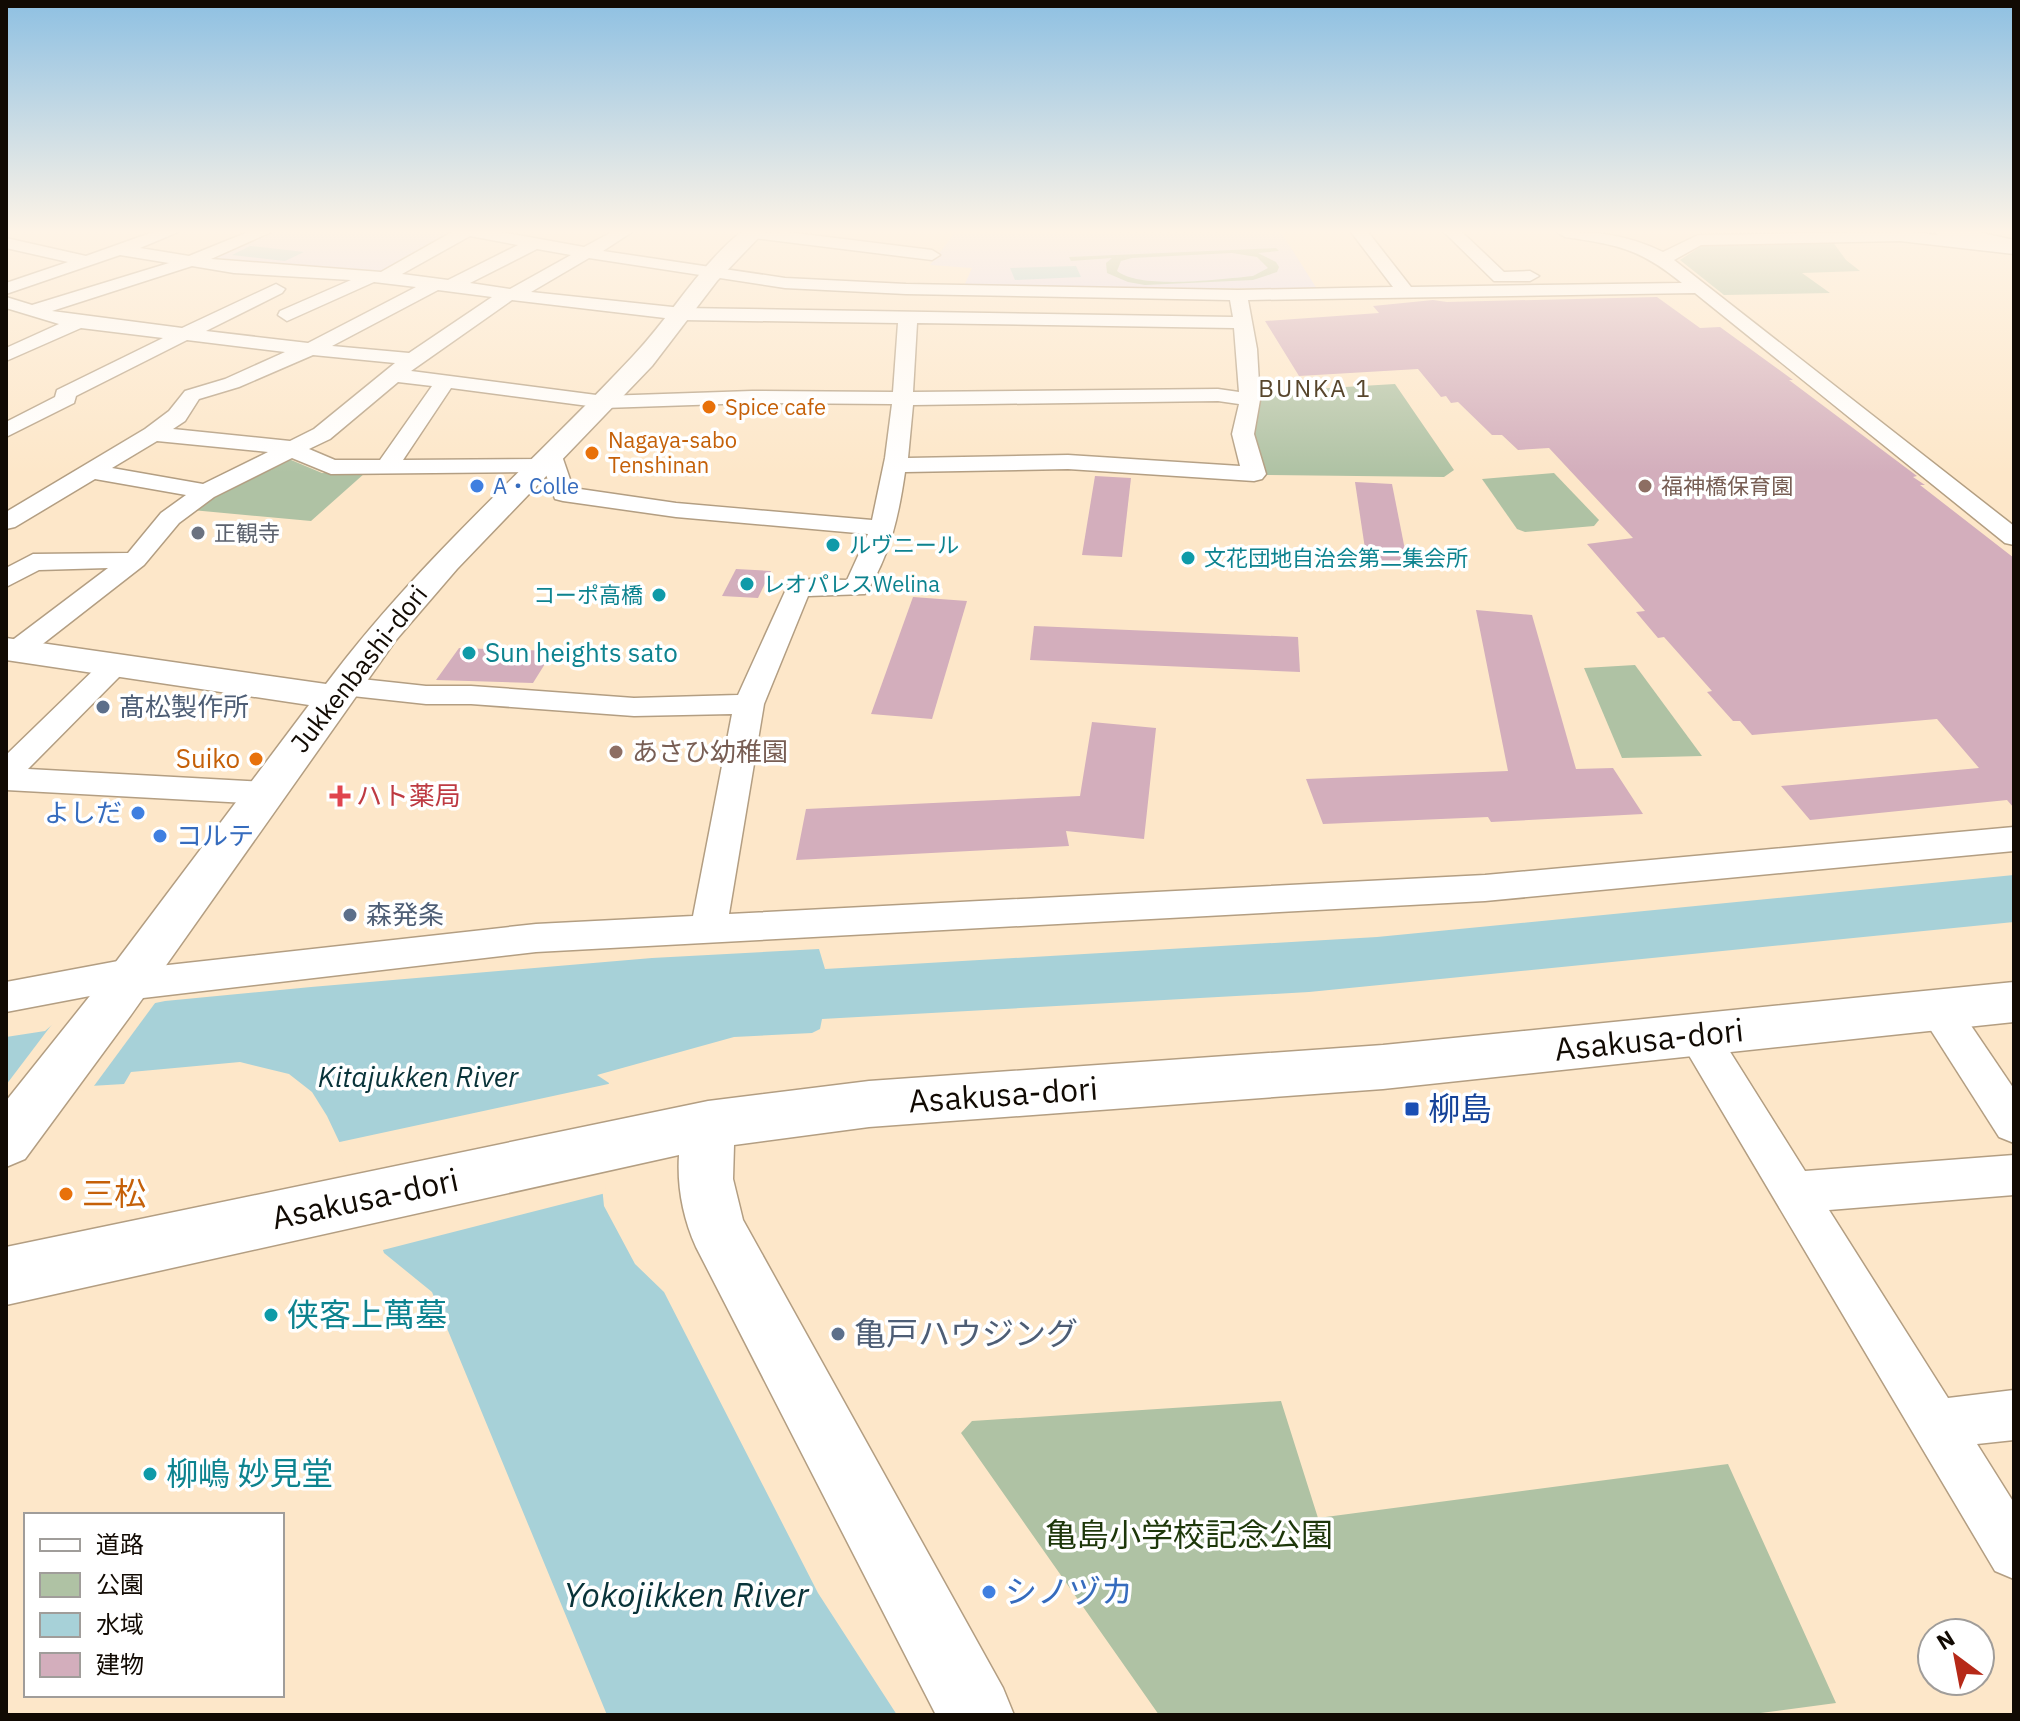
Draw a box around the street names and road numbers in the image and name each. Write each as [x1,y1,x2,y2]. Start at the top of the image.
street label: Jukkenbashi-dori [282,578,434,759]
street label: Asakusa-dori [1552,1008,1745,1070]
street label: Asakusa-dori [907,1066,1099,1122]
street label: Asakusa-dori [268,1158,462,1238]

